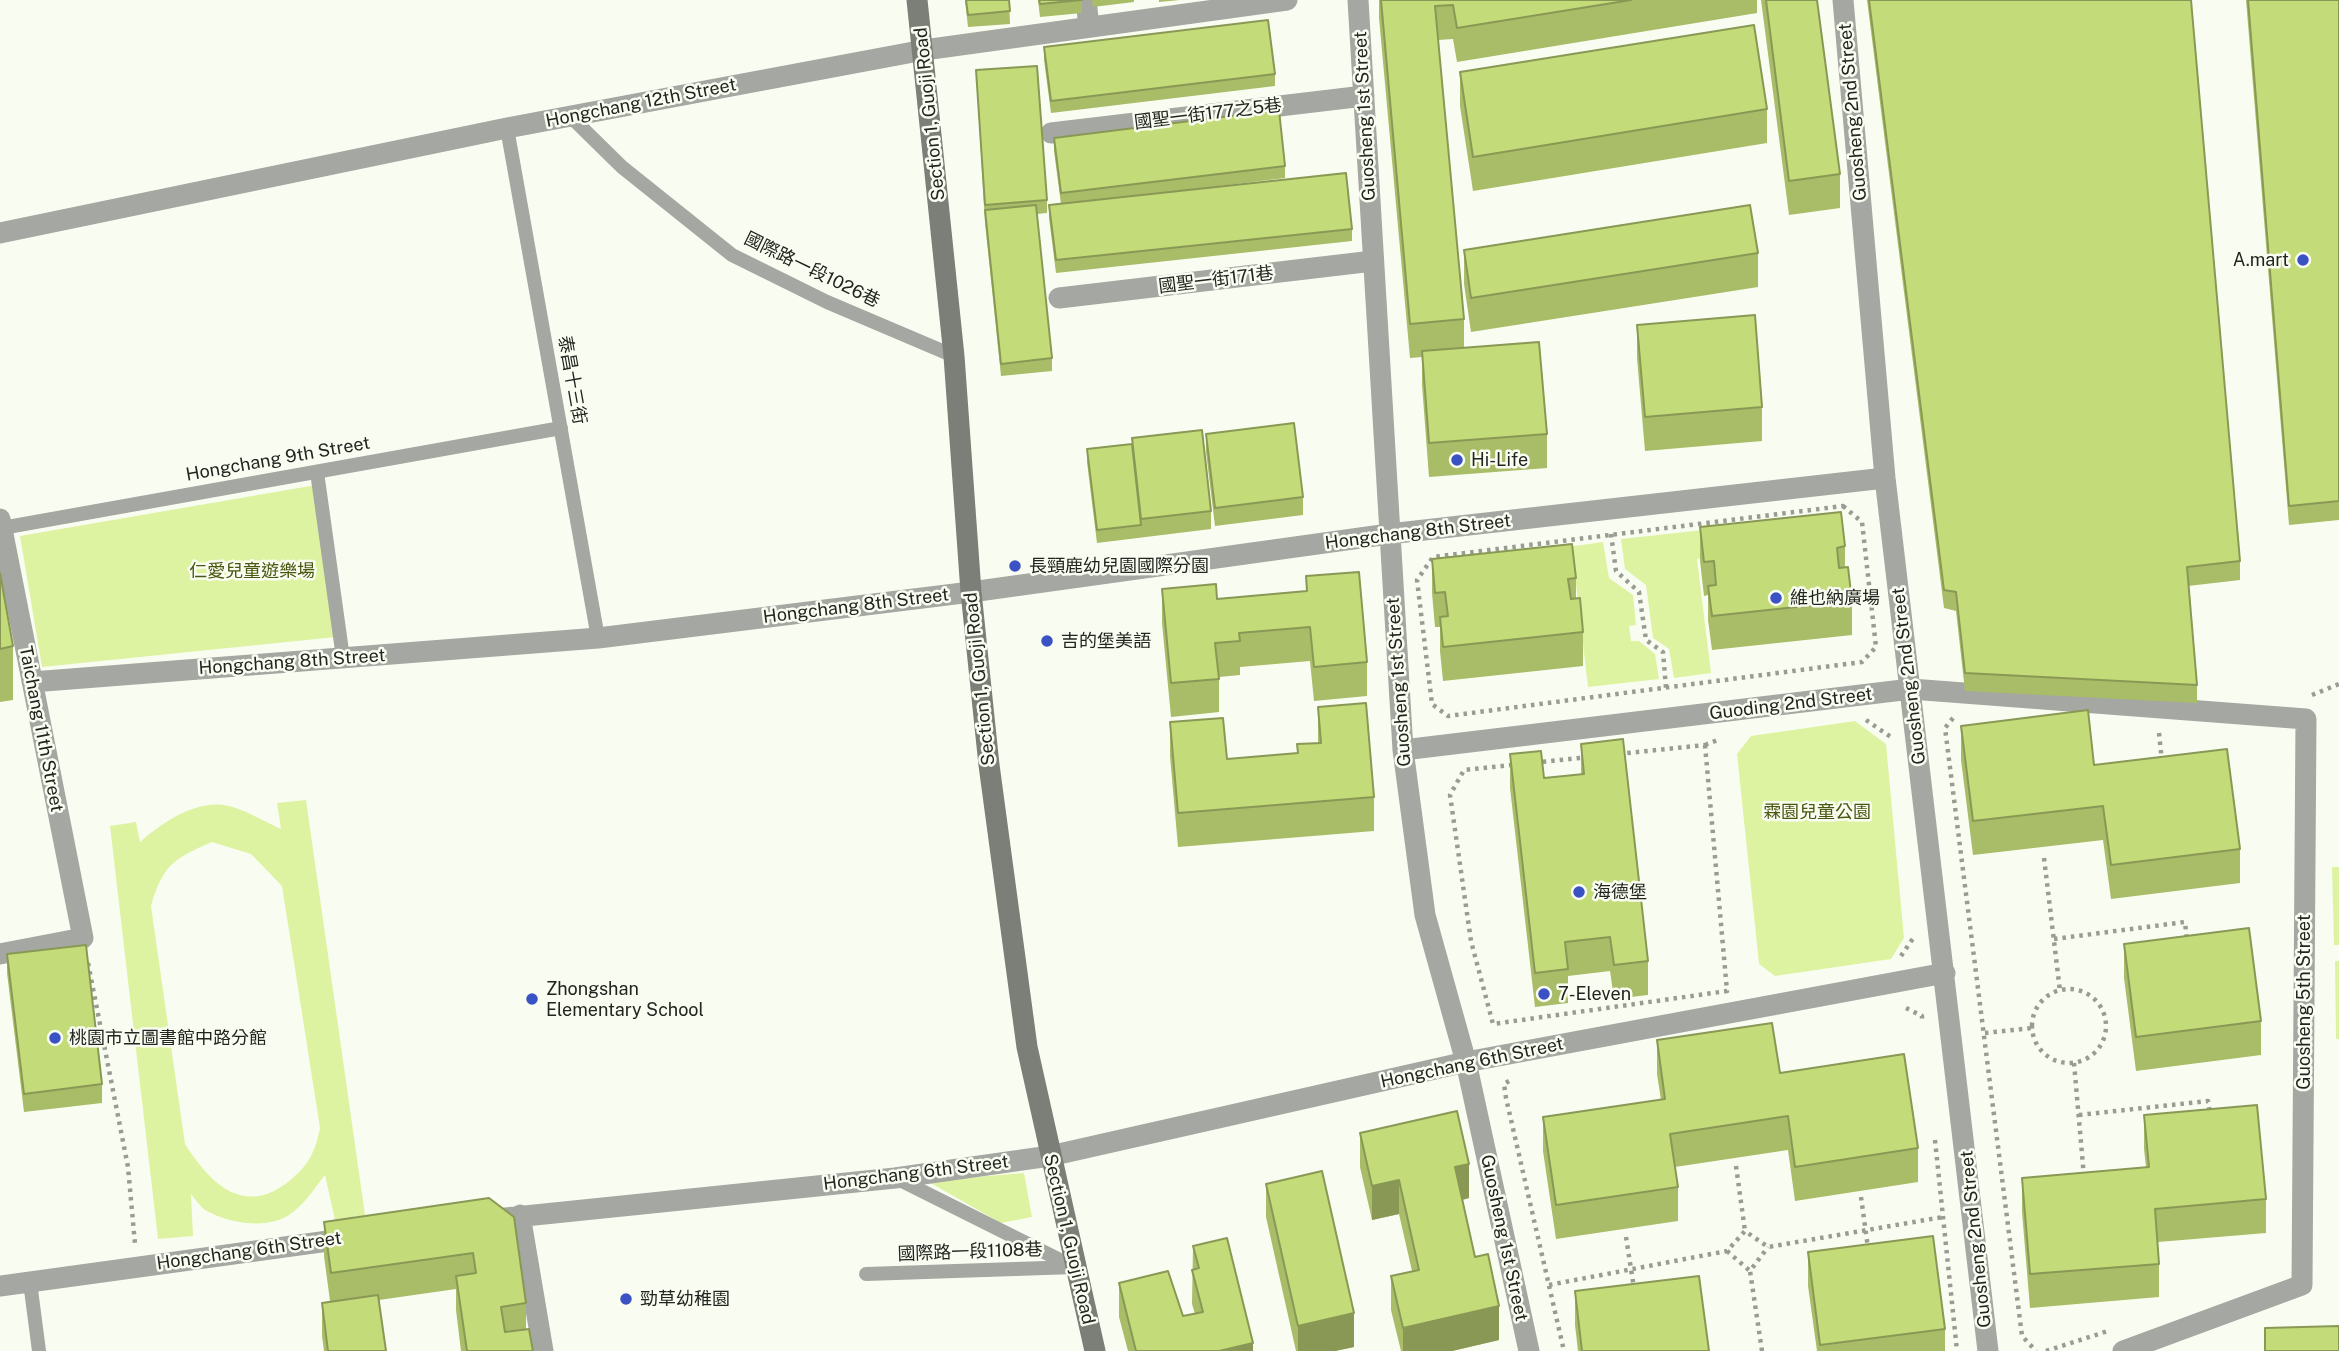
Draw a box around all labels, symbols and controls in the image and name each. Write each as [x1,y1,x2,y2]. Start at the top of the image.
street label: Guosheng 2nd Street [1834,22,1872,202]
street label: Section 1, Guoji Road [910,26,950,202]
street label: Guosheng 1st Street [1350,31,1380,201]
street label: Hongchang 12th Street [544,74,738,132]
street label: 國聖一街177之5巷 [1133,94,1283,134]
street label: 國際路一段1026巷 [741,228,883,312]
place label: A.mart [2233,249,2289,271]
marker: A.mart [2295,252,2311,268]
street label: 國聖一街171巷 [1157,262,1275,298]
street label: 泰昌十三街 [554,334,590,426]
street label: Hongchang 9th Street [184,432,372,486]
place label: Hi-Life [1471,449,1528,471]
marker: Hi-Life [1449,452,1465,468]
street label: Hongchang 8th Street [1324,510,1512,554]
place label: 長頸鹿幼兒園國際分園 [1029,555,1209,577]
marker: 長頸鹿幼兒園國際分園 [1007,558,1023,574]
park label: 仁愛兒童遊樂場 [189,560,315,582]
street label: Hongchang 8th Street [762,584,950,628]
street label: Guosheng 2nd Street [1887,586,1931,766]
place label: 維也納廣場 [1790,587,1880,609]
marker: 維也納廣場 [1768,590,1784,606]
street label: Section 1, Guoji Road [960,591,1000,767]
street label: Guosheng 1st Street [1382,597,1416,767]
place label: 吉的堡美語 [1061,630,1151,652]
marker: 吉的堡美語 [1039,633,1055,649]
street label: Taichang 11th Street [14,644,68,814]
street label: Hongchang 8th Street [198,645,386,679]
street label: Guoding 2nd Street [1708,683,1874,725]
park label: 霖園兒童公園 [1763,801,1871,823]
place label: 海德堡 [1593,881,1647,903]
marker: 海德堡 [1571,884,1587,900]
street label: Guosheng 5th Street [2293,914,2315,1090]
place label: Zhongshan Elementary School [546,978,704,1020]
place label: 7-Eleven [1558,983,1631,1005]
marker: 7-Eleven [1536,986,1552,1002]
marker: Zhongshan Elementary School [524,991,540,1007]
place label: 桃園市立圖書館中路分館 [69,1027,267,1049]
marker: 桃園市立圖書館中路分館 [47,1030,63,1046]
street label: Hongchang 6th Street [1378,1033,1566,1093]
street label: Guosheng 2nd Street [1956,1149,1996,1329]
street label: Hongchang 6th Street [822,1151,1010,1195]
street label: Section 1, Guoji Road [1039,1152,1099,1326]
street label: Guosheng 1st Street [1476,1153,1532,1323]
street label: Hongchang 6th Street [155,1227,343,1275]
street label: 國際路一段1108巷 [897,1239,1043,1265]
place label: 勁草幼稚園 [640,1288,730,1310]
marker: 勁草幼稚園 [618,1291,634,1307]

